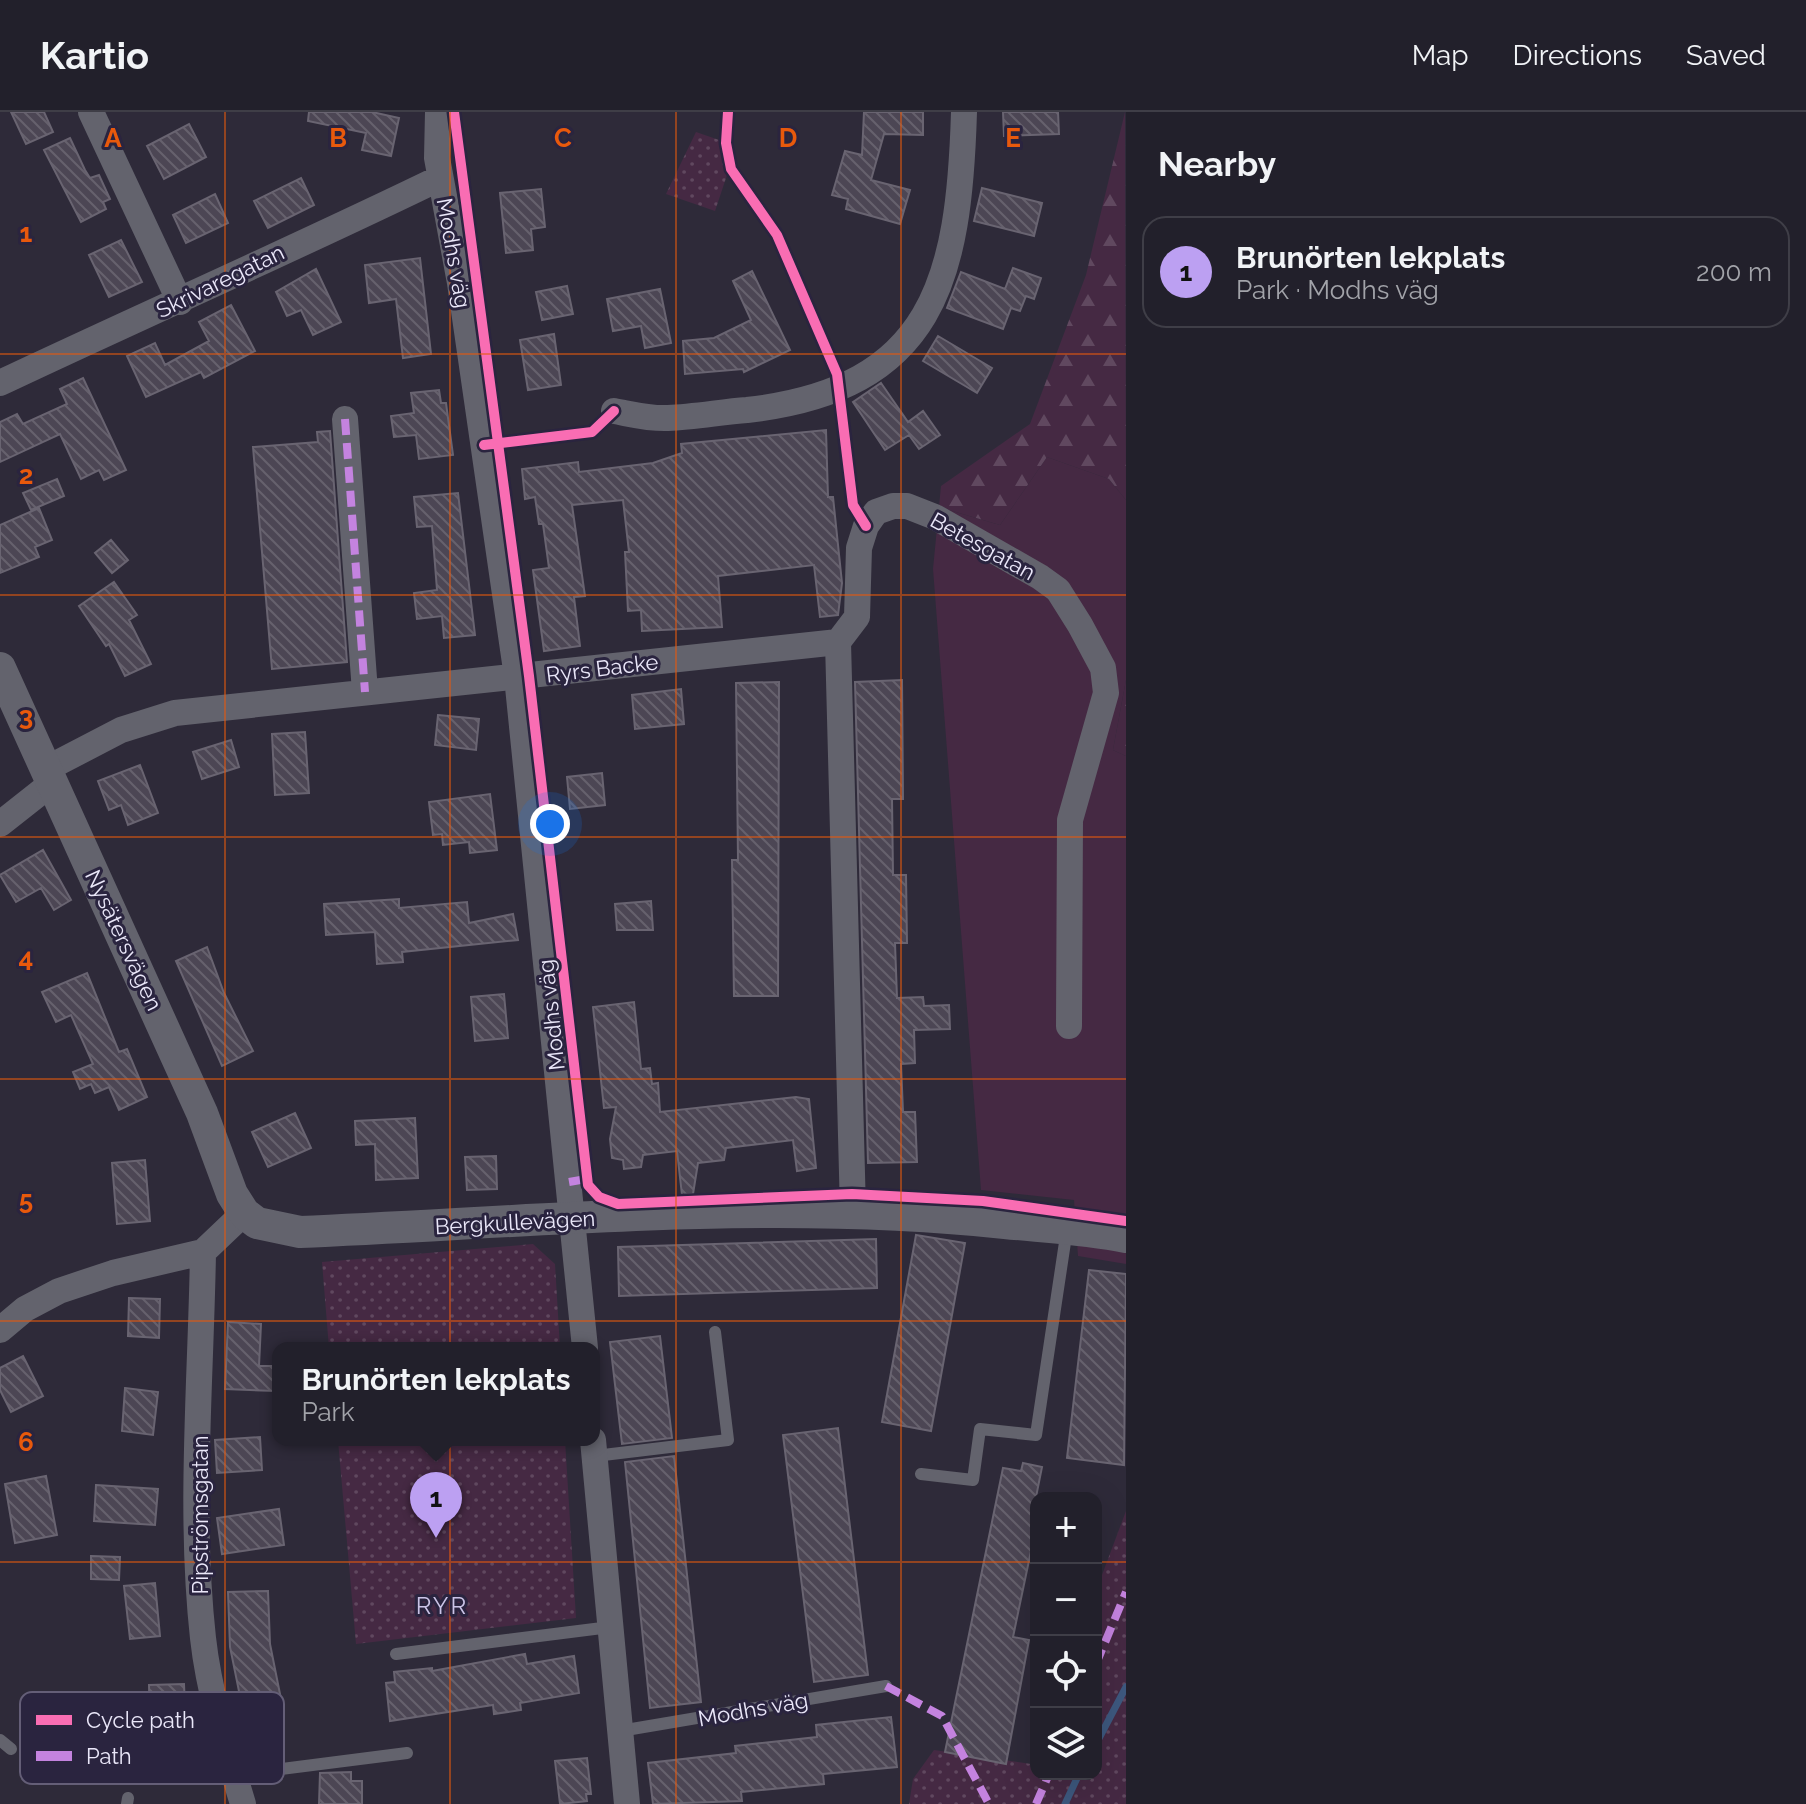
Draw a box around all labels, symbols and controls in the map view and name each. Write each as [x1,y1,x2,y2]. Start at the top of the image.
text: Kartio [40,33,149,78]
text: Map [1412,39,1469,72]
text: Directions [1513,39,1642,72]
text: Saved [1686,39,1766,72]
text: A [104,123,122,153]
text: B [329,123,347,153]
text: C [554,123,572,153]
text: D [779,123,797,153]
text: E [1005,123,1021,153]
text: Nearby [1158,144,1276,184]
street label: Modhs väg [432,196,476,310]
text: 1 [20,218,33,248]
street label: Skrivaregatan [152,239,288,323]
text: Brunörten lekplats [1236,240,1505,275]
text: 1 [1180,257,1192,287]
text: 200 m [1696,257,1772,287]
text: Park · Modhs väg [1236,275,1439,305]
text: 2 [19,460,33,490]
street label: Betesgatan [926,507,1040,585]
street label: Ryrs Backe [544,648,660,688]
text: 3 [19,701,33,731]
your location [530,804,570,844]
street label: Nysätersvägen [80,866,168,1014]
text: 4 [19,943,33,973]
street label: Modhs väg [532,958,570,1072]
text: 5 [19,1185,33,1215]
street label: Bergkullevägen [434,1205,596,1239]
popup [272,1342,600,1446]
text: Brunörten lekplats [301,1362,571,1397]
text: Park [301,1397,354,1427]
text: 6 [18,1427,34,1457]
street label: Pipströmsgatan [187,1435,213,1595]
pin: 1 [410,1472,462,1538]
map controls [1030,1492,1102,1780]
button: + [1030,1492,1102,1564]
button: − [1030,1564,1102,1636]
district label: RYR [416,1591,468,1620]
button: locate [1030,1636,1102,1708]
street label: Modhs väg [696,1687,810,1731]
legend [20,1692,284,1784]
text: Cycle path [86,1707,195,1733]
button: layers [1030,1708,1102,1780]
text: Path [86,1743,132,1769]

